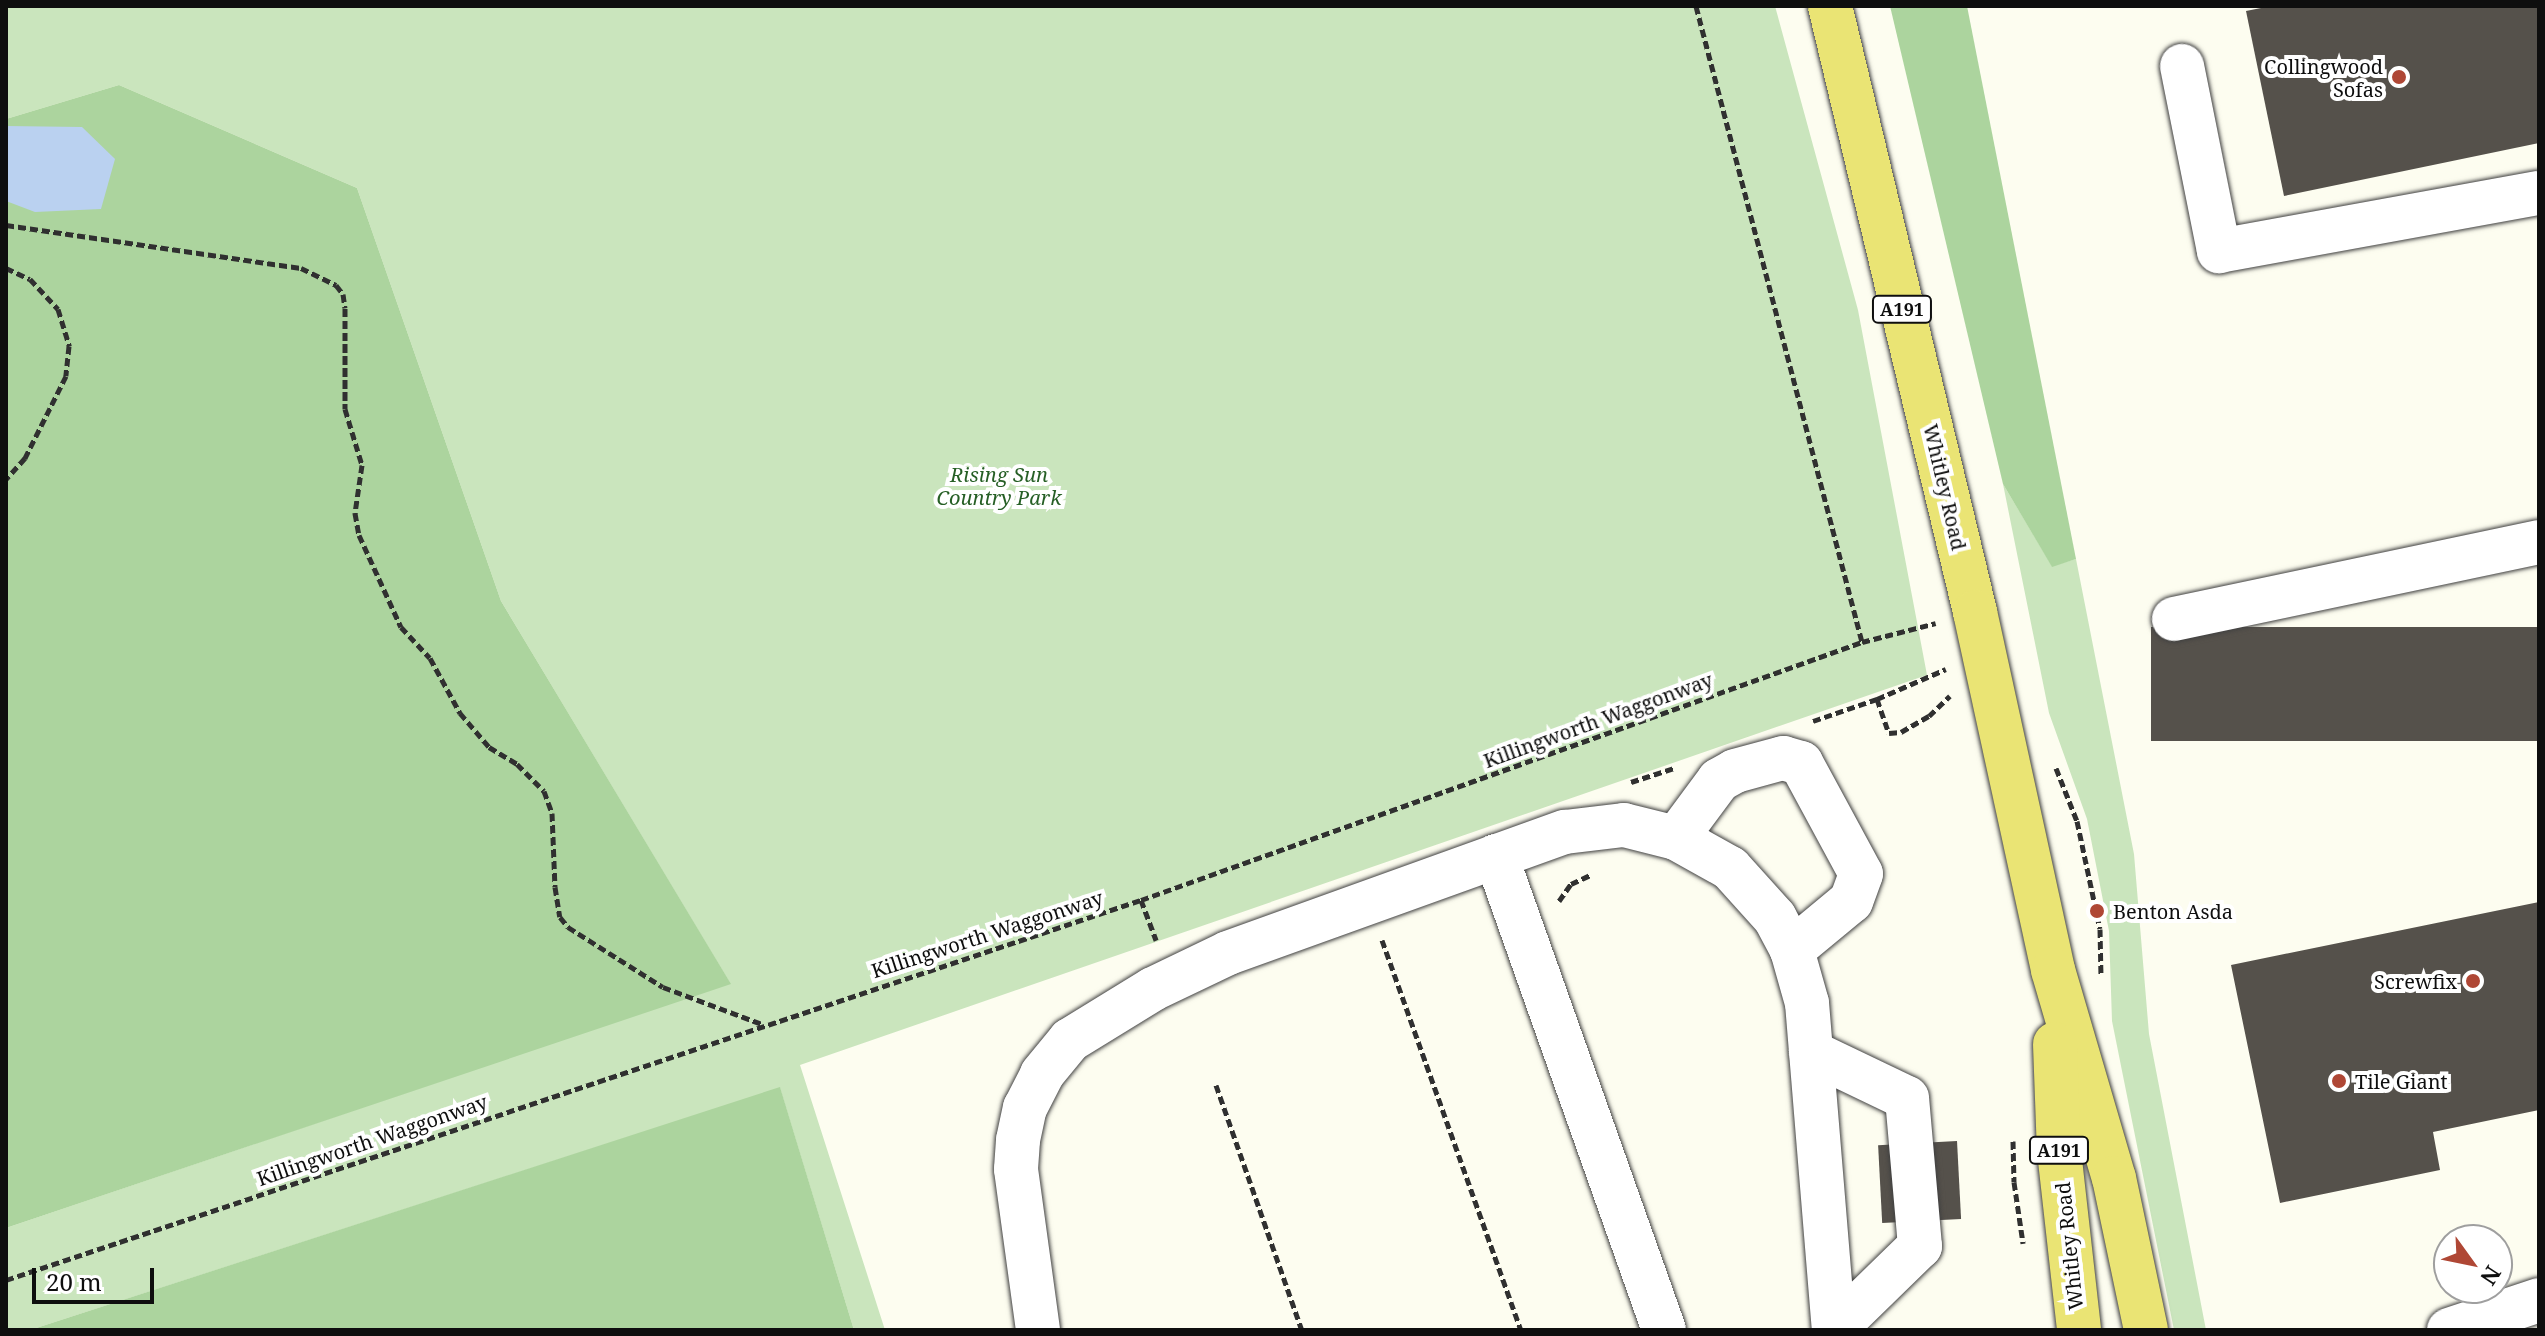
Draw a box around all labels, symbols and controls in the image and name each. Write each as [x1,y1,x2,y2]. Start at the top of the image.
place label: Collingwood Sofas [2264,54,2383,101]
marker: Collingwood Sofas [2390,68,2408,86]
road number: A191 [1870,295,1934,323]
street label: Whitley Road [1919,422,1971,552]
park label: Rising Sun Country Park [936,463,1062,510]
street label: Killingworth Waggonway [1480,667,1716,773]
street label: Killingworth Waggonway [868,885,1106,983]
place label: Benton Asda [2113,899,2233,923]
marker: Benton Asda [2088,902,2106,920]
place label: Screwfix [2374,969,2457,993]
marker: Screwfix [2464,972,2482,990]
place label: Tile Giant [2355,1069,2448,1093]
marker: Tile Giant [2330,1072,2348,1090]
street label: Killingworth Waggonway [254,1089,490,1191]
road number: A191 [2027,1136,2091,1164]
street label: Whitley Road [2050,1181,2088,1311]
north arrow [2433,1224,2513,1304]
scale bar [36,1252,158,1302]
text: N [2474,1261,2509,1291]
text: 20 m [46,1265,102,1298]

